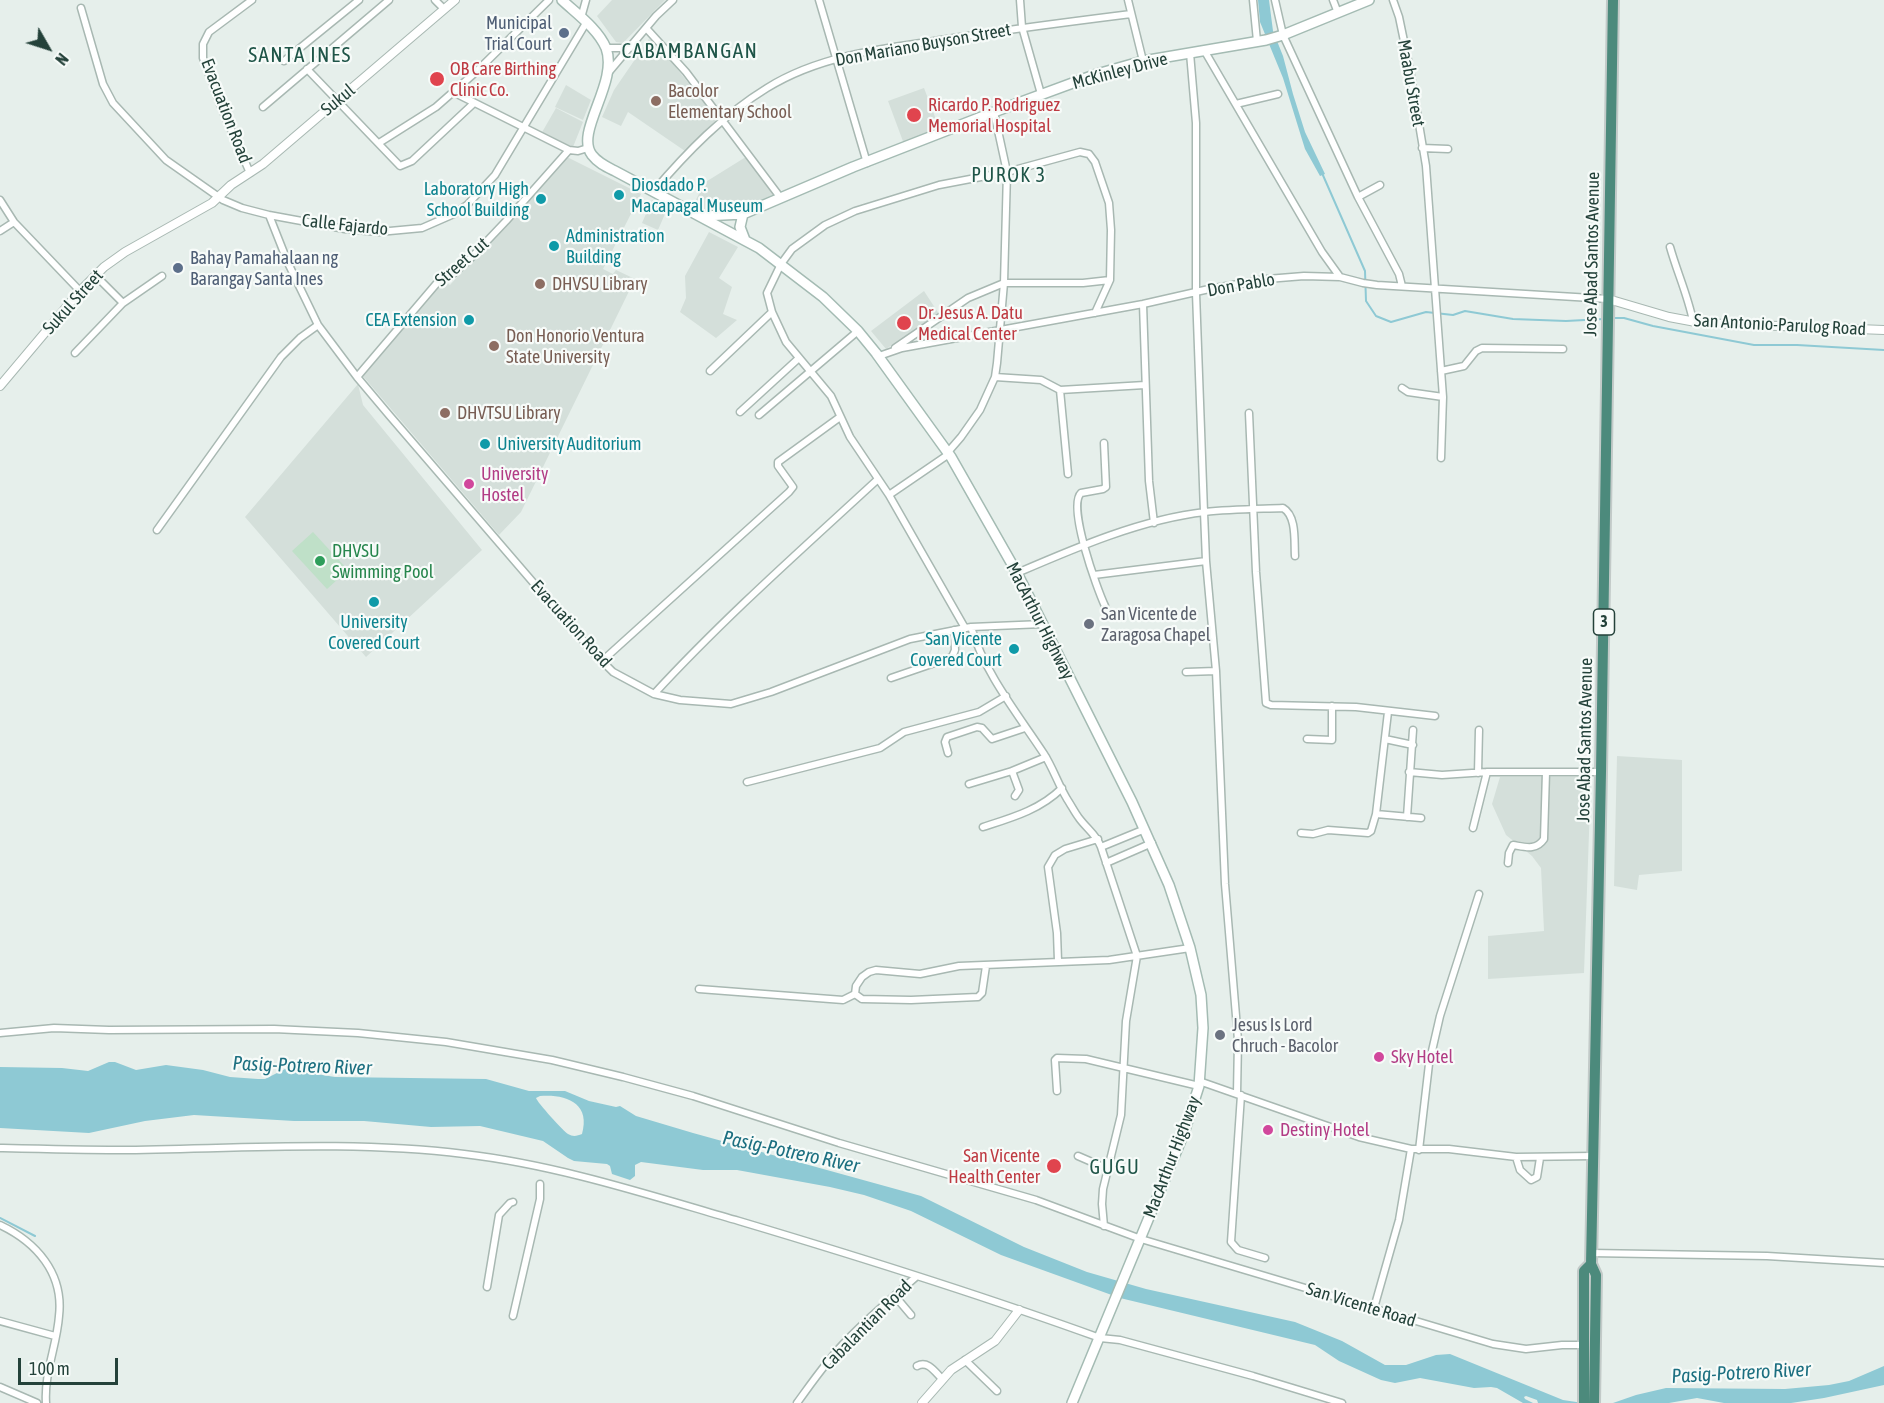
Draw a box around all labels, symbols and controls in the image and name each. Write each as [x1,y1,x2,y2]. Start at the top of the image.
place label: Municipal Trial Court [485,12,552,54]
north arrow [18,18,78,78]
street label: Don Mariano Buyson Street [834,19,1012,71]
marker: Municipal Trial Court [557,26,571,40]
district label: CABAMBANGAN [622,38,758,64]
street label: Maabu Street [1393,38,1429,128]
district label: SANTA INES [248,42,352,68]
street label: McKinley Drive [1070,48,1170,94]
text: N [52,50,72,69]
street label: Evacuation Road [196,56,256,166]
place label: OB Care Birthing Clinic Co. [450,58,556,100]
marker: OB Care Birthing Clinic Co. [428,70,446,88]
street label: Sukul [317,80,359,120]
place label: Bacolor Elementary School [668,80,792,122]
marker: Bacolor Elementary School [649,94,663,108]
place label: Ricardo P. Rodriguez Memorial Hospital [928,94,1060,136]
marker: Ricardo P. Rodriguez Memorial Hospital [905,106,923,124]
district label: PUROK 3 [971,164,1047,188]
street label: Jose Abad Santos Avenue [1580,171,1604,337]
place label: Diosdado P. Macapagal Museum [631,174,763,216]
place label: Laboratory High School Building [424,178,529,220]
marker: Diosdado P. Macapagal Museum [612,188,626,202]
marker: Laboratory High School Building [534,192,548,206]
street label: Calle Fajardo [301,210,389,240]
place label: Administration Building [566,225,665,268]
street label: Street Cut [431,233,493,291]
marker: Administration Building [547,239,561,253]
place label: Bahay Pamahalaan ng Barangay Santa Ines [190,247,338,290]
marker: Bahay Pamahalaan ng Barangay Santa Ines [171,261,185,275]
street label: Sukul Street [38,265,108,339]
street label: Don Pablo [1206,268,1276,302]
place label: DHVSU Library [552,273,648,295]
marker: DHVSU Library [533,277,547,291]
place label: Dr. Jesus A. Datu Medical Center [918,302,1023,344]
place label: CEA Extension [365,309,457,331]
street label: San Antonio-Parulog Road [1693,310,1867,340]
marker: CEA Extension [462,313,476,327]
marker: Dr. Jesus A. Datu Medical Center [895,314,913,332]
place label: Don Honorio Ventura State University [506,325,645,368]
marker: Don Honorio Ventura State University [487,339,501,353]
place label: DHVTSU Library [457,402,561,424]
marker: DHVTSU Library [438,406,452,420]
place label: University Auditorium [497,433,642,455]
marker: University Auditorium [478,437,492,451]
place label: University Hostel [481,463,548,506]
marker: University Hostel [462,477,476,491]
place label: DHVSU Swimming Pool [332,540,434,582]
marker: DHVSU Swimming Pool [313,554,327,568]
street label: MacArthur Highway [1001,559,1079,683]
street label: Evacuation Road [526,576,616,672]
marker: University Covered Court [367,595,381,609]
place label: San Vicente de Zaragosa Chapel [1101,603,1210,646]
road number: 3 [1594,609,1614,635]
place label: University Covered Court [328,611,420,654]
marker: San Vicente de Zaragosa Chapel [1082,617,1096,631]
place label: San Vicente Covered Court [910,628,1002,670]
marker: San Vicente Covered Court [1007,642,1021,656]
street label: Jose Abad Santos Avenue [1573,657,1597,823]
place label: Jesus Is Lord Chruch - Bacolor [1232,1014,1338,1056]
marker: Jesus Is Lord Chruch - Bacolor [1213,1028,1227,1042]
place label: Sky Hotel [1391,1046,1453,1068]
marker: Sky Hotel [1372,1050,1386,1064]
water label: Pasig-Potrero River [232,1052,372,1080]
street label: MacArthur Highway [1139,1093,1205,1221]
place label: Destiny Hotel [1280,1119,1369,1141]
marker: Destiny Hotel [1261,1123,1275,1137]
water label: Pasig-Potrero River [720,1126,862,1178]
place label: San Vicente Health Center [948,1145,1040,1188]
district label: GUGU [1090,1156,1140,1180]
marker: San Vicente Health Center [1045,1157,1063,1175]
street label: Cabalantian Road [817,1275,917,1375]
street label: San Vicente Road [1303,1278,1419,1332]
scale bar [21,1346,122,1384]
water label: Pasig-Potrero River [1671,1357,1811,1389]
text: 100 m [29,1358,70,1379]

